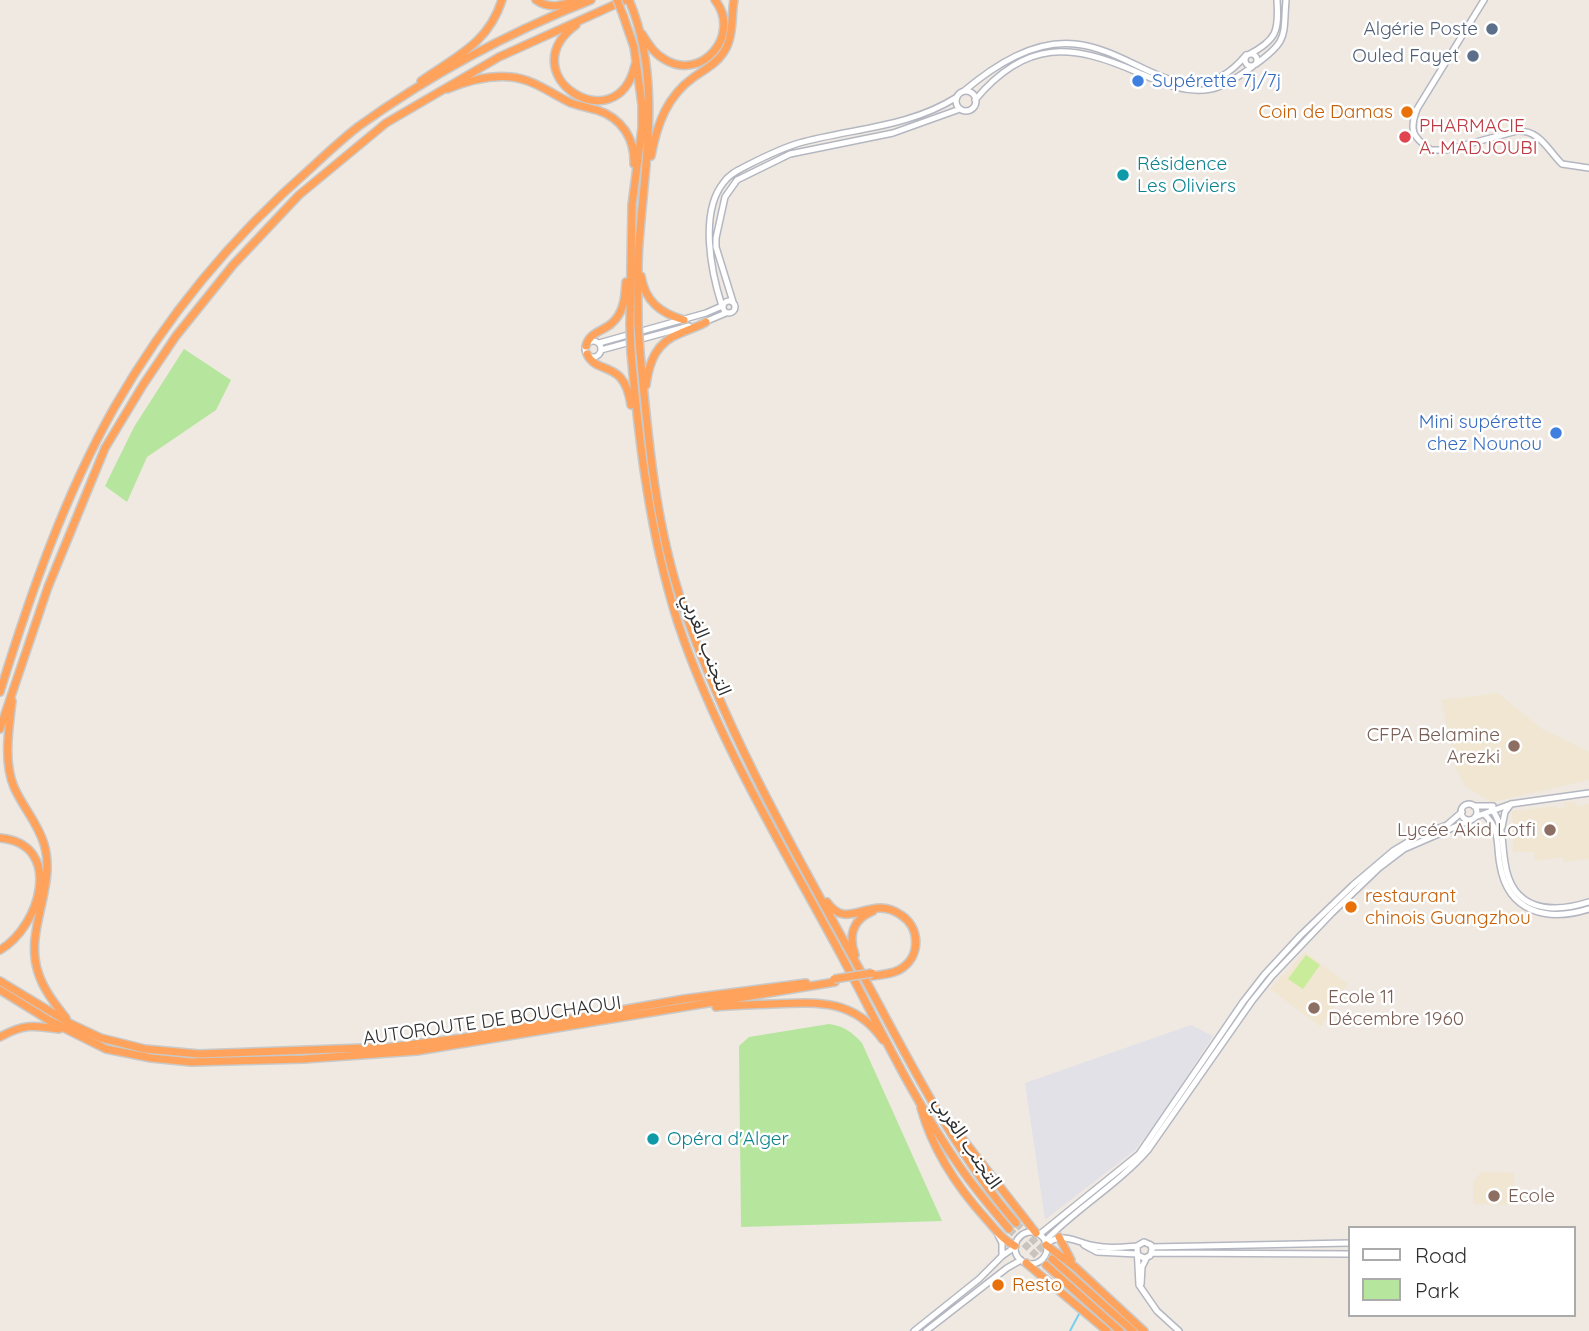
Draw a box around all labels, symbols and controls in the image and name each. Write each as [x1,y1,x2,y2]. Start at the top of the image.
place label: Algérie Poste [1363,18,1478,40]
marker: Algérie Poste [1484,21,1500,37]
place label: Ouled Fayet [1352,45,1459,67]
marker: Ouled Fayet [1465,48,1481,64]
place label: Supérette 7j/7j [1152,70,1282,92]
marker: Supérette 7j/7j [1130,73,1146,89]
place label: Coin de Damas [1259,101,1393,123]
marker: Coin de Damas [1399,104,1415,120]
place label: PHARMACIE A. MADJOUBI [1419,115,1537,159]
marker: PHARMACIE A. MADJOUBI [1397,129,1413,145]
place label: Résidence Les Oliviers [1137,153,1236,197]
marker: Résidence Les Oliviers [1115,167,1131,183]
place label: Mini supérette chez Nounou [1419,411,1542,455]
marker: Mini supérette chez Nounou [1548,425,1564,441]
street label: التجنب الغربي [676,591,736,699]
place label: CFPA Belamine Arezki [1367,724,1500,768]
marker: CFPA Belamine Arezki [1506,738,1522,754]
place label: Lycée Akid Lotfi [1397,819,1536,841]
marker: Lycée Akid Lotfi [1542,822,1558,838]
place label: restaurant chinois Guangzhou [1365,885,1531,929]
marker: restaurant chinois Guangzhou [1343,899,1359,915]
place label: Ecole 11 Décembre 1960 [1328,986,1464,1030]
street label: AUTOROUTE DE BOUCHAOUI [361,992,623,1050]
marker: Ecole 11 Décembre 1960 [1306,1000,1322,1016]
street label: التجنب الغربي [928,1092,1006,1194]
place label: Opéra d'Alger [667,1128,789,1150]
marker: Opéra d'Alger [645,1131,661,1147]
place label: Ecole [1508,1185,1555,1207]
marker: Ecole [1486,1188,1502,1204]
legend [1348,1226,1575,1317]
text: Road [1415,1242,1467,1268]
place label: Resto [1012,1274,1062,1296]
marker: Resto [990,1277,1006,1293]
text: Park [1415,1277,1459,1303]

